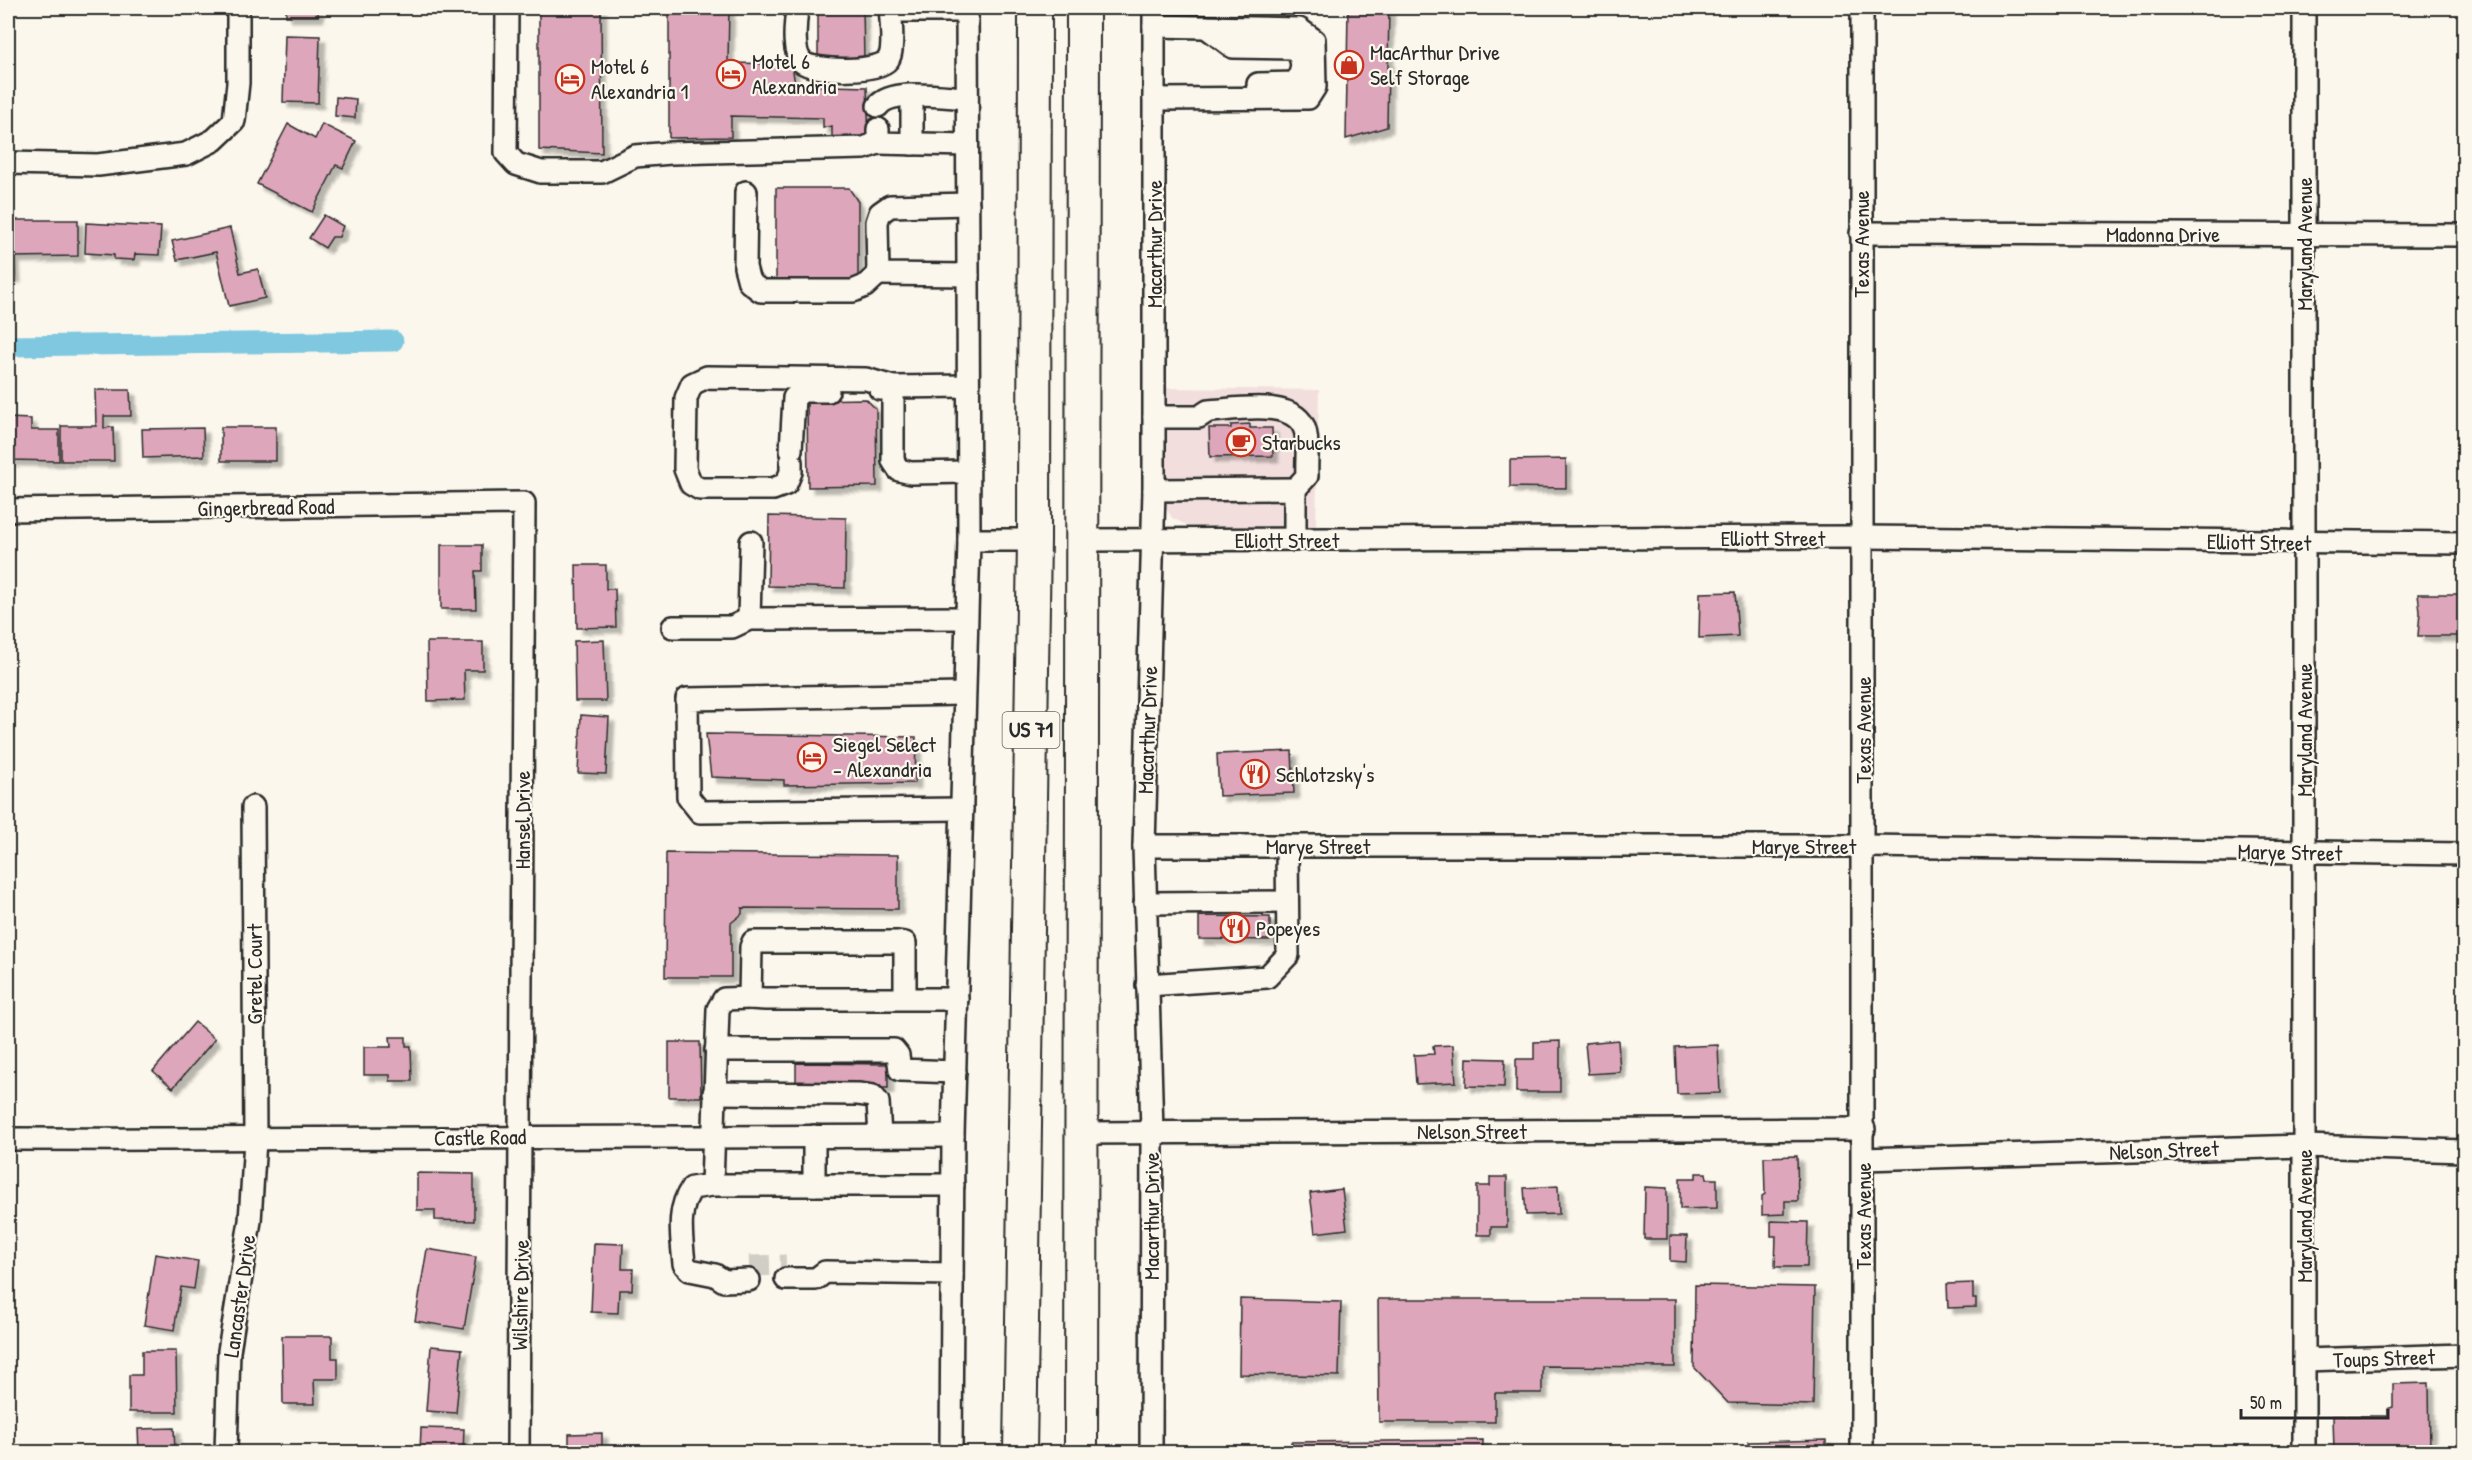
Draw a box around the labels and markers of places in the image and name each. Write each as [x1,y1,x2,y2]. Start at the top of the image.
place label: MacArthur Drive Self Storage [1370,37,1500,92]
place label: Motel 6 Alexandria [752,46,837,101]
shop icon: MacArthur Drive Self Storage [1333,49,1365,81]
place label: Motel 6 Alexandria 1 [591,51,688,106]
hotel icon: Motel 6 Alexandria [715,58,747,90]
hotel icon: Motel 6 Alexandria 1 [554,63,586,95]
cafe icon: Starbucks [1225,426,1257,458]
place label: Starbucks [1262,427,1341,457]
place label: Siegel Select - Alexandria [833,729,936,784]
hotel icon: Siegel Select - Alexandria [796,741,828,773]
restaurant icon: Schlotzsky's [1239,758,1271,790]
place label: Schlotzsky's [1276,759,1375,789]
restaurant icon: Popeyes [1219,912,1251,944]
place label: Popeyes [1256,913,1320,943]

